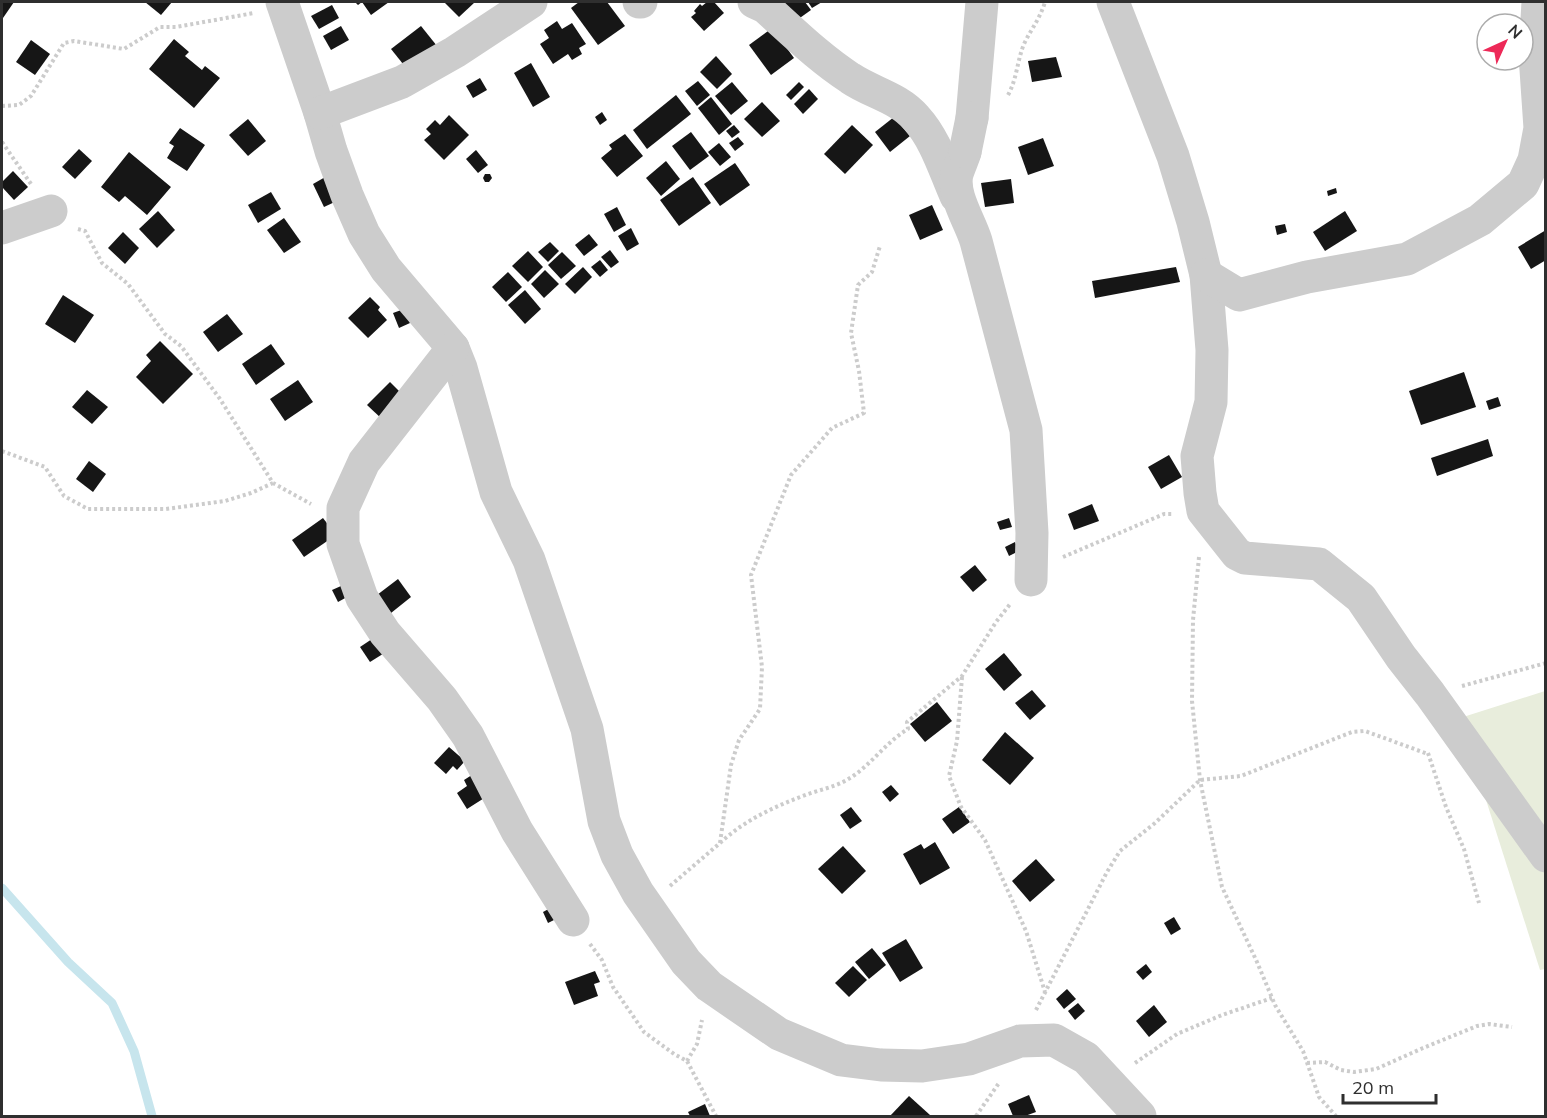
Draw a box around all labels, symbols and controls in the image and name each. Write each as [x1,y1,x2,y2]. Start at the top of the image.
north arrow [1475,12,1535,72]
text: N [1504,20,1527,43]
scale bar [1343,1067,1436,1105]
text: 20 m [1352,1076,1394,1099]

